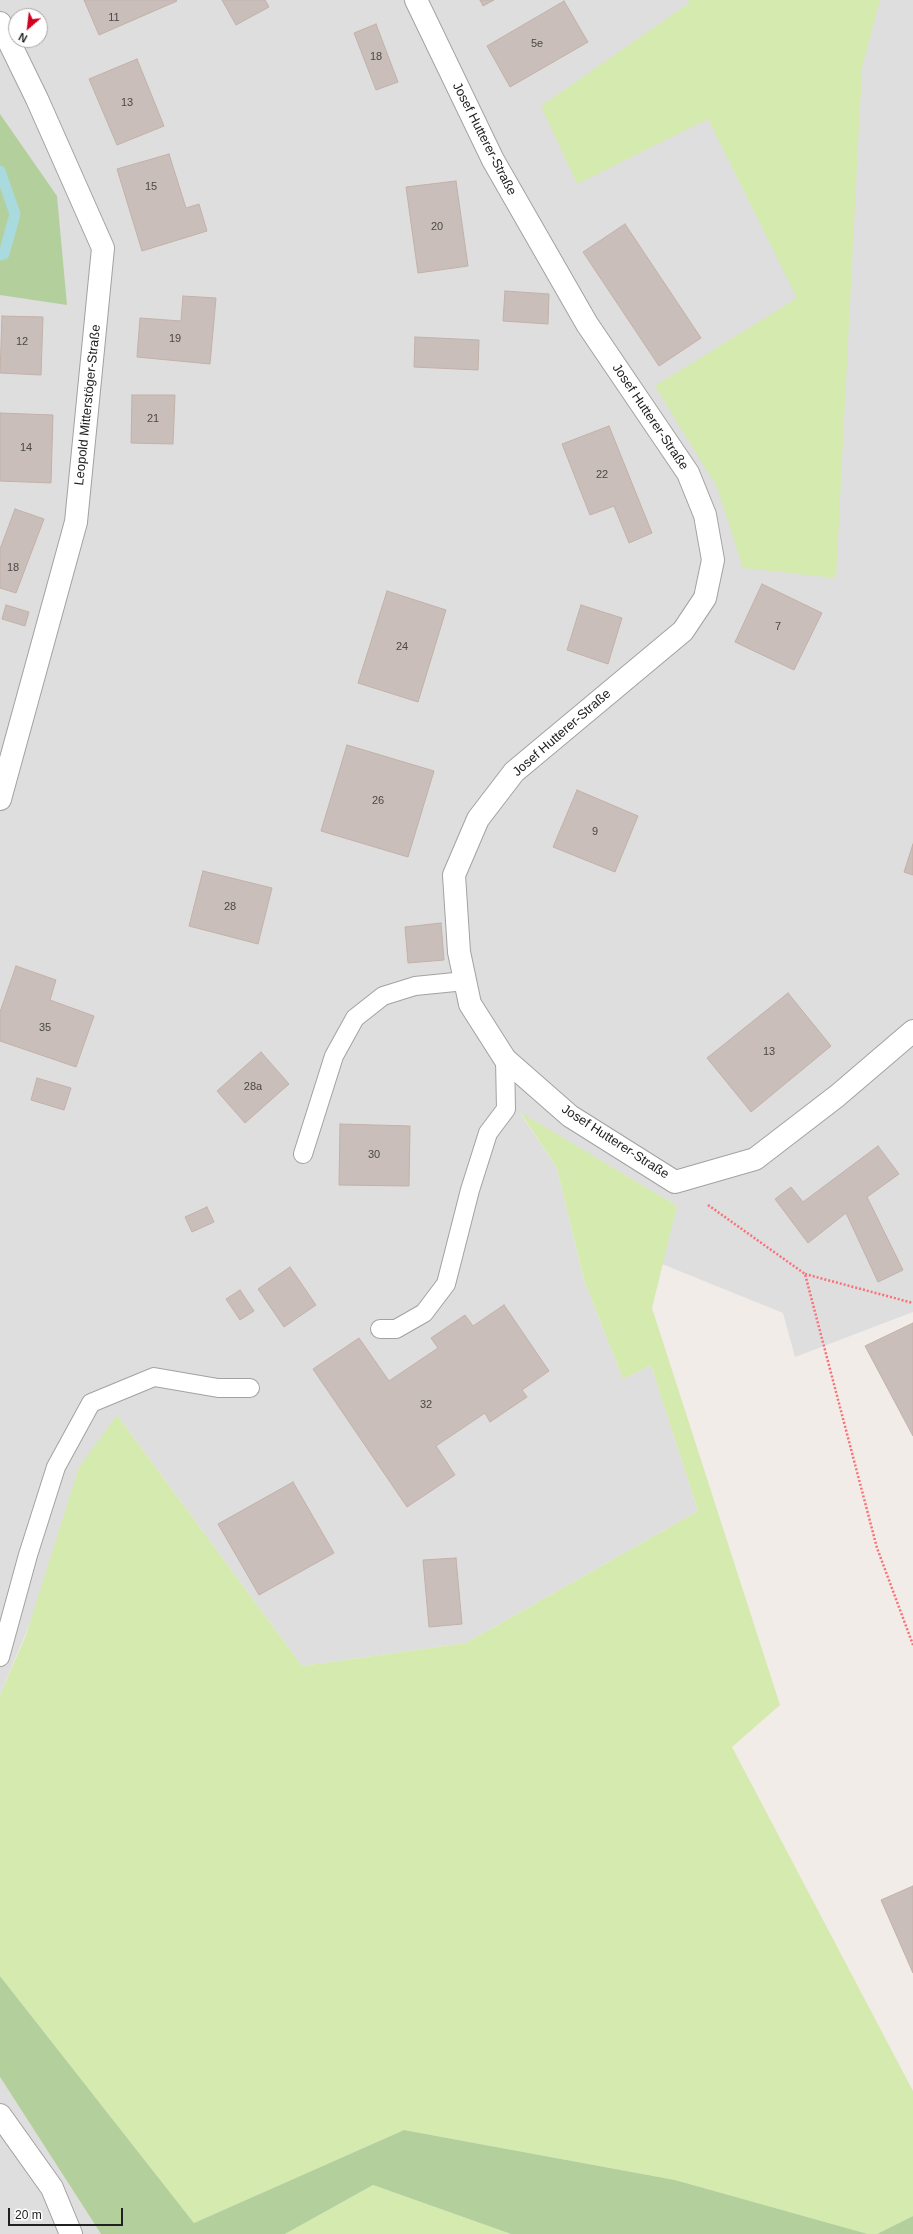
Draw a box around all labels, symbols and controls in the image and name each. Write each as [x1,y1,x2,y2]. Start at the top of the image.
north arrow [8,8,48,48]
house number: 11 [108,11,120,25]
text: N [17,31,29,45]
house number: 5e [531,37,543,51]
house number: 18 [370,50,382,64]
street label: Josef Hutterer-Straße [449,80,519,198]
house number: 13 [121,96,133,110]
house number: 15 [145,180,157,194]
house number: 20 [431,220,443,234]
street label: Leopold Mitterstöger-Straße [72,324,104,486]
house number: 19 [169,332,181,346]
house number: 12 [16,335,28,349]
street label: Josef Hutterer-Straße [609,361,691,473]
house number: 21 [147,412,159,426]
house number: 14 [20,441,32,455]
house number: 22 [596,468,608,482]
house number: 18 [7,561,19,575]
house number: 7 [775,620,781,634]
house number: 24 [396,640,408,654]
street label: Josef Hutterer-Straße [510,686,614,780]
house number: 26 [372,794,384,808]
house number: 9 [592,825,598,839]
house number: 28 [224,900,236,914]
house number: 35 [39,1021,51,1035]
house number: 13 [763,1045,775,1059]
house number: 28a [244,1080,262,1094]
street label: Josef Hutterer-Straße [558,1101,672,1183]
house number: 30 [368,1148,380,1162]
house number: 32 [420,1398,432,1412]
scale bar [10,2200,125,2226]
text: 20 m [15,2208,42,2222]

